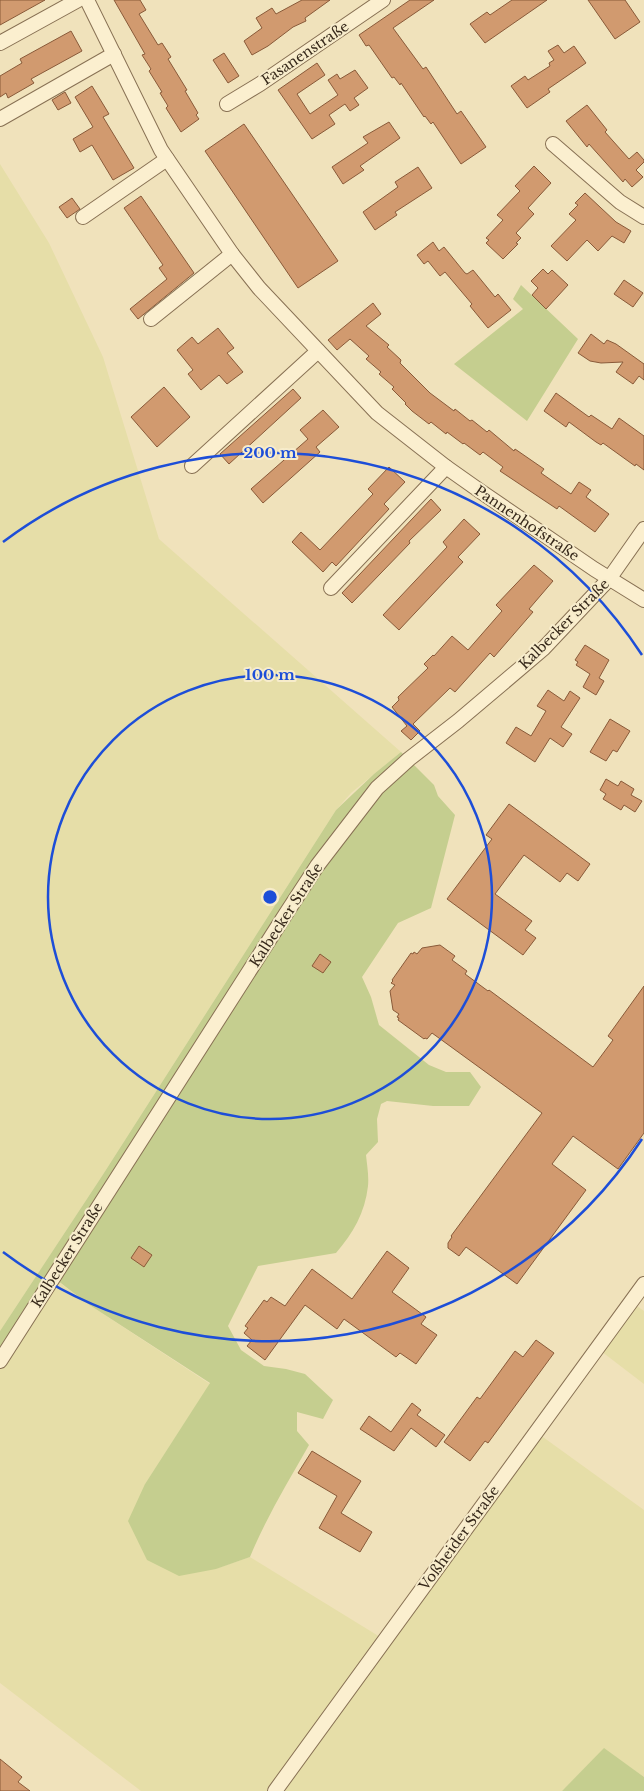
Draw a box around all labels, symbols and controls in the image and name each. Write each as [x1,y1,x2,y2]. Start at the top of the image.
street label: Fasanenstraße [258,17,352,89]
text: 200 m [244,443,297,462]
street label: Pannenhofstraße [471,481,583,565]
street label: Kalbecker Straße [515,575,613,673]
text: 100 m [245,665,295,684]
street label: Kalbecker Straße [246,860,326,970]
centre of rings [261,888,279,906]
street label: Kalbecker Straße [27,1199,107,1311]
street label: Voßheider Straße [414,1482,503,1595]

